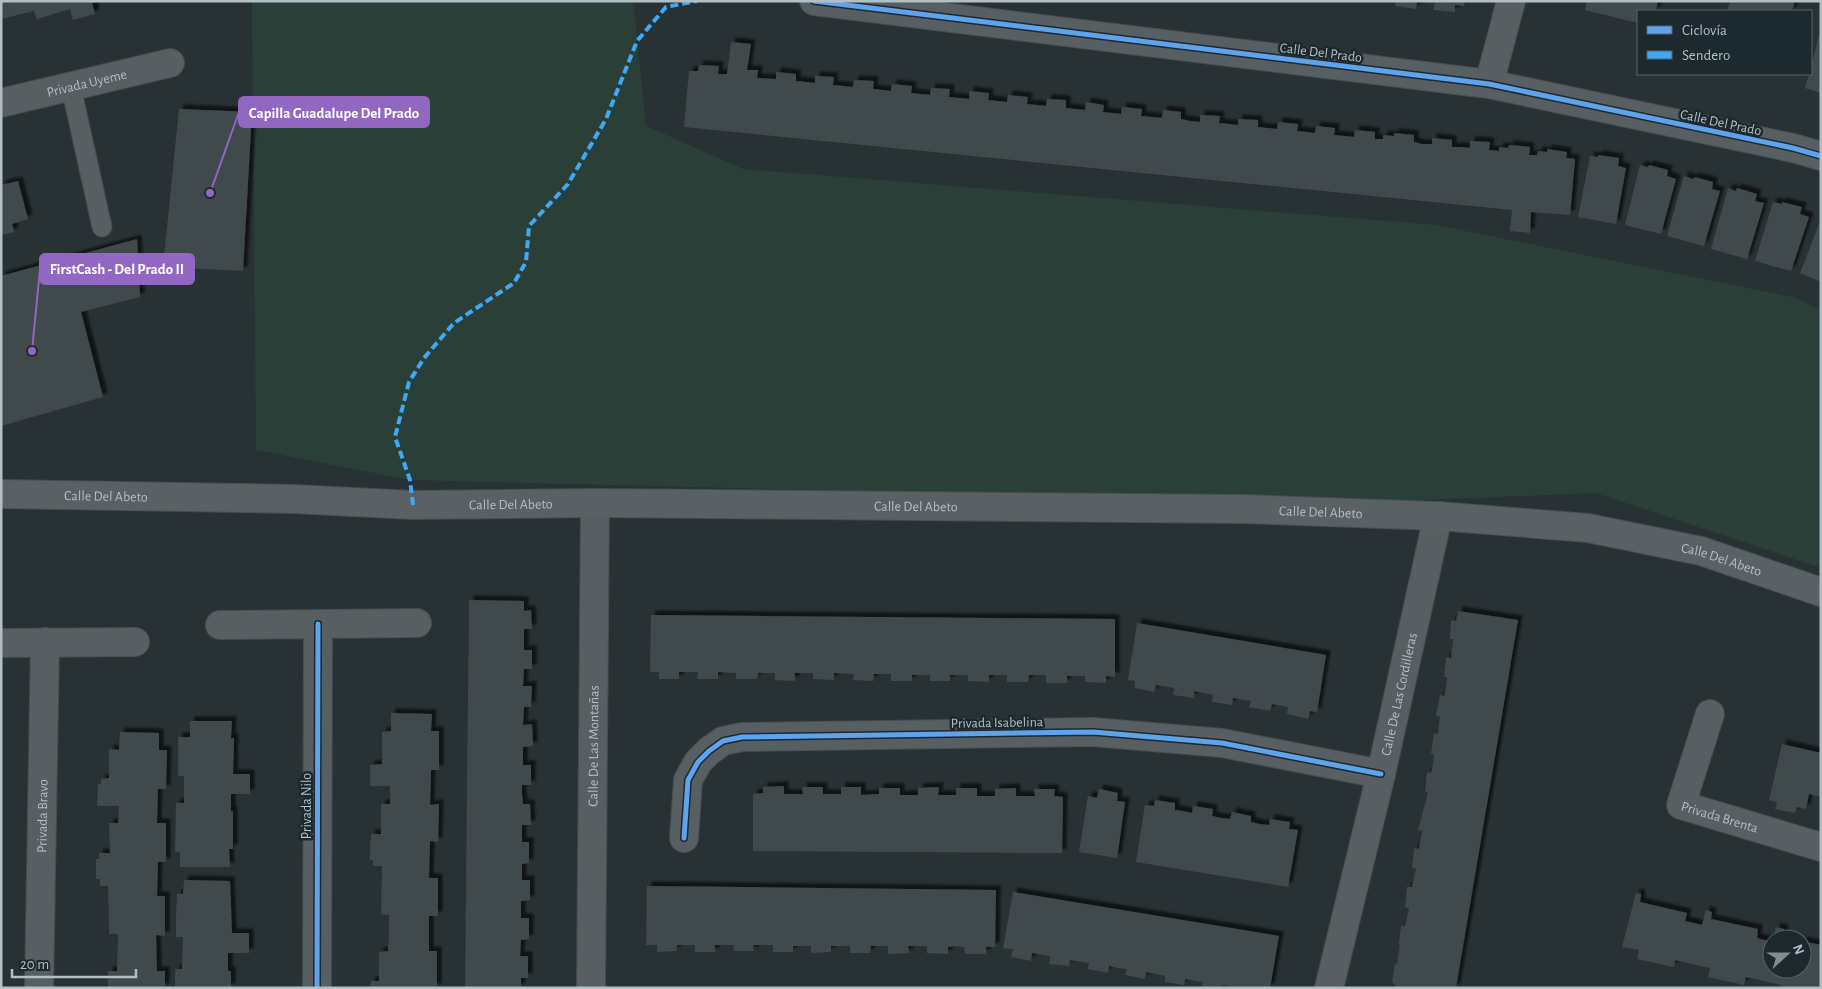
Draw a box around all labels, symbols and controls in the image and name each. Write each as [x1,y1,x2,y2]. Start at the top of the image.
legend [1637,10,1812,75]
text: Ciclovía [1682,23,1727,38]
street label: Calle Del Prado [1279,41,1363,65]
text: Sendero [1682,48,1730,63]
street label: Privada Uyeme [45,67,128,100]
callout: Capilla Guadalupe Del Prado [239,97,429,127]
text: Capilla Guadalupe Del Prado [249,106,419,121]
street label: Calle Del Prado [1679,108,1763,138]
callout: FirstCash - Del Prado II [40,254,194,284]
text: FirstCash - Del Prado II [50,262,184,277]
street label: Calle Del Abeto [64,489,148,505]
street label: Calle Del Abeto [469,497,553,512]
street label: Calle Del Abeto [874,500,958,514]
street label: Calle Del Abeto [1279,504,1363,521]
street label: Calle Del Abeto [1680,541,1763,579]
street label: Calle De Las Cordilleras [1379,632,1420,757]
street label: Calle De Las Montañas [586,685,601,807]
street label: Privada Isabelina [951,715,1044,731]
street label: Privada Nilo [300,773,314,839]
street label: Privada Bravo [35,779,51,853]
street label: Privada Brenta [1679,799,1760,836]
north arrow [1762,929,1812,979]
text: N [1790,943,1806,957]
scale bar [12,946,136,978]
text: 20 m [20,957,49,972]

